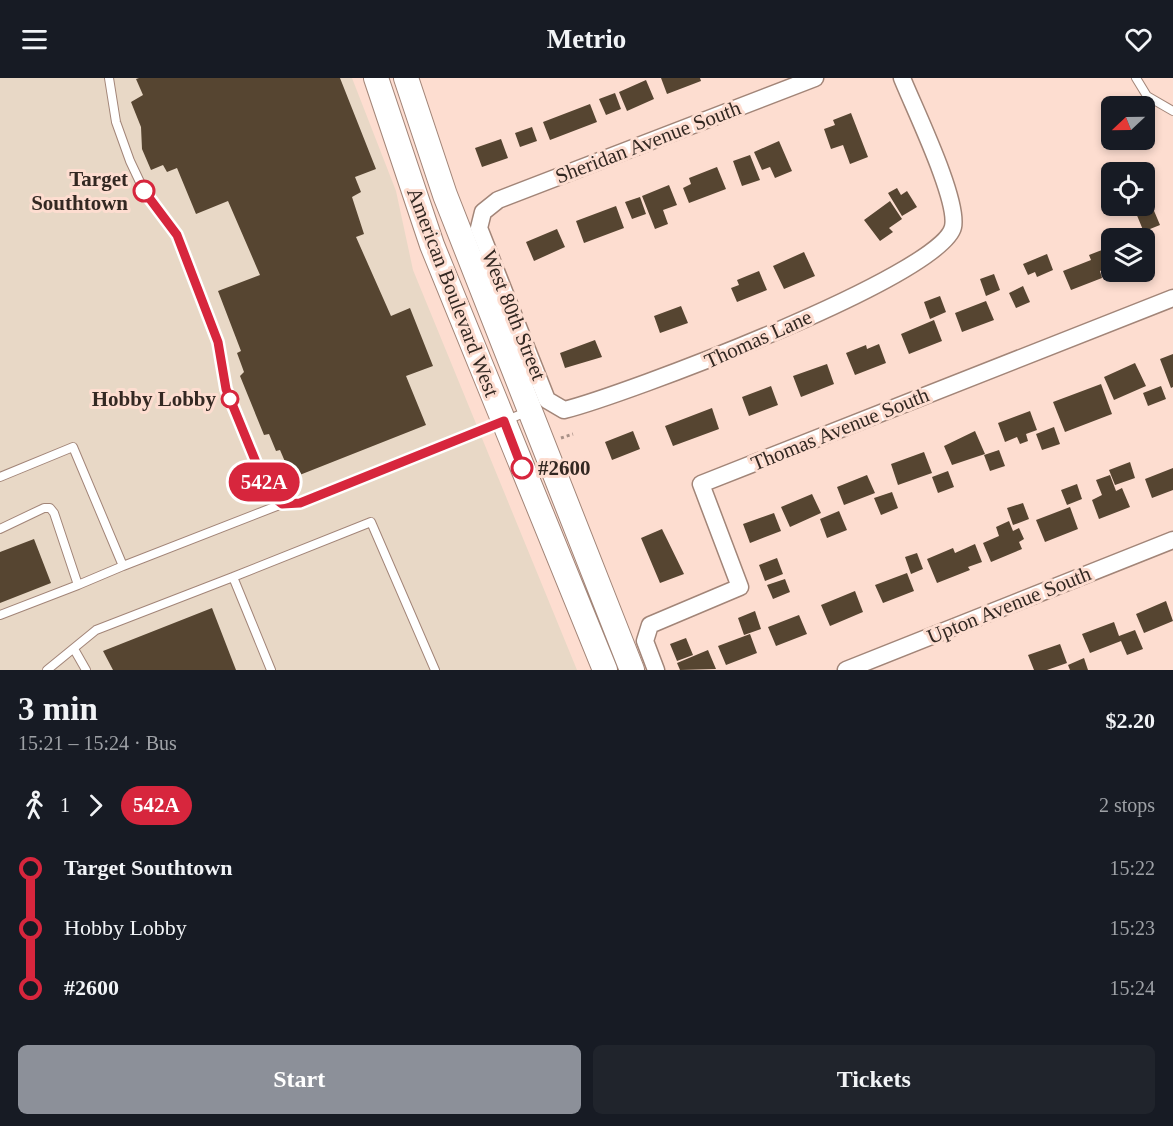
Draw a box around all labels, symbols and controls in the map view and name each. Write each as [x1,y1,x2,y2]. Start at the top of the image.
icon: menu [18,23,51,56]
icon: heart [1122,23,1155,56]
text: Metrio [547,24,626,54]
street label: Sheridan Avenue South [552,95,745,188]
north arrow [1101,96,1155,150]
map controls [1101,96,1155,282]
button: locate [1101,162,1155,216]
place label: Target Southtown [31,167,128,215]
marker: Target Southtown [133,180,155,202]
street label: American Boulevard West [402,184,504,400]
button: layers [1101,228,1155,282]
street label: West 80th Street [477,246,551,384]
street label: Thomas Lane [701,305,815,373]
street label: Thomas Avenue South [748,382,933,476]
place label: Hobby Lobby [92,387,216,411]
marker: Hobby Lobby [221,390,239,408]
place label: #2600 [538,456,591,480]
marker: #2600 [511,457,533,479]
line badge: 542A [222,462,306,502]
text: 542A [241,470,287,494]
street label: Upton Avenue South [924,561,1095,649]
text: 3 min [18,691,98,727]
text: $2.20 [1106,708,1155,733]
text: 15:21 – 15:24 · Bus [18,732,177,754]
icon: walk [18,789,51,822]
icon: forward [79,789,112,822]
text: 542A [133,793,180,817]
text: 1 [60,794,70,816]
text: 2 stops [1099,794,1155,816]
text: Target Southtown [64,855,233,880]
text: 15:22 [1109,857,1155,879]
text: Hobby Lobby [64,915,187,940]
text: 15:23 [1109,917,1155,939]
text: #2600 [64,975,119,1000]
text: 15:24 [1109,977,1155,999]
button: Start [18,1045,581,1114]
button: Tickets [593,1045,1155,1114]

